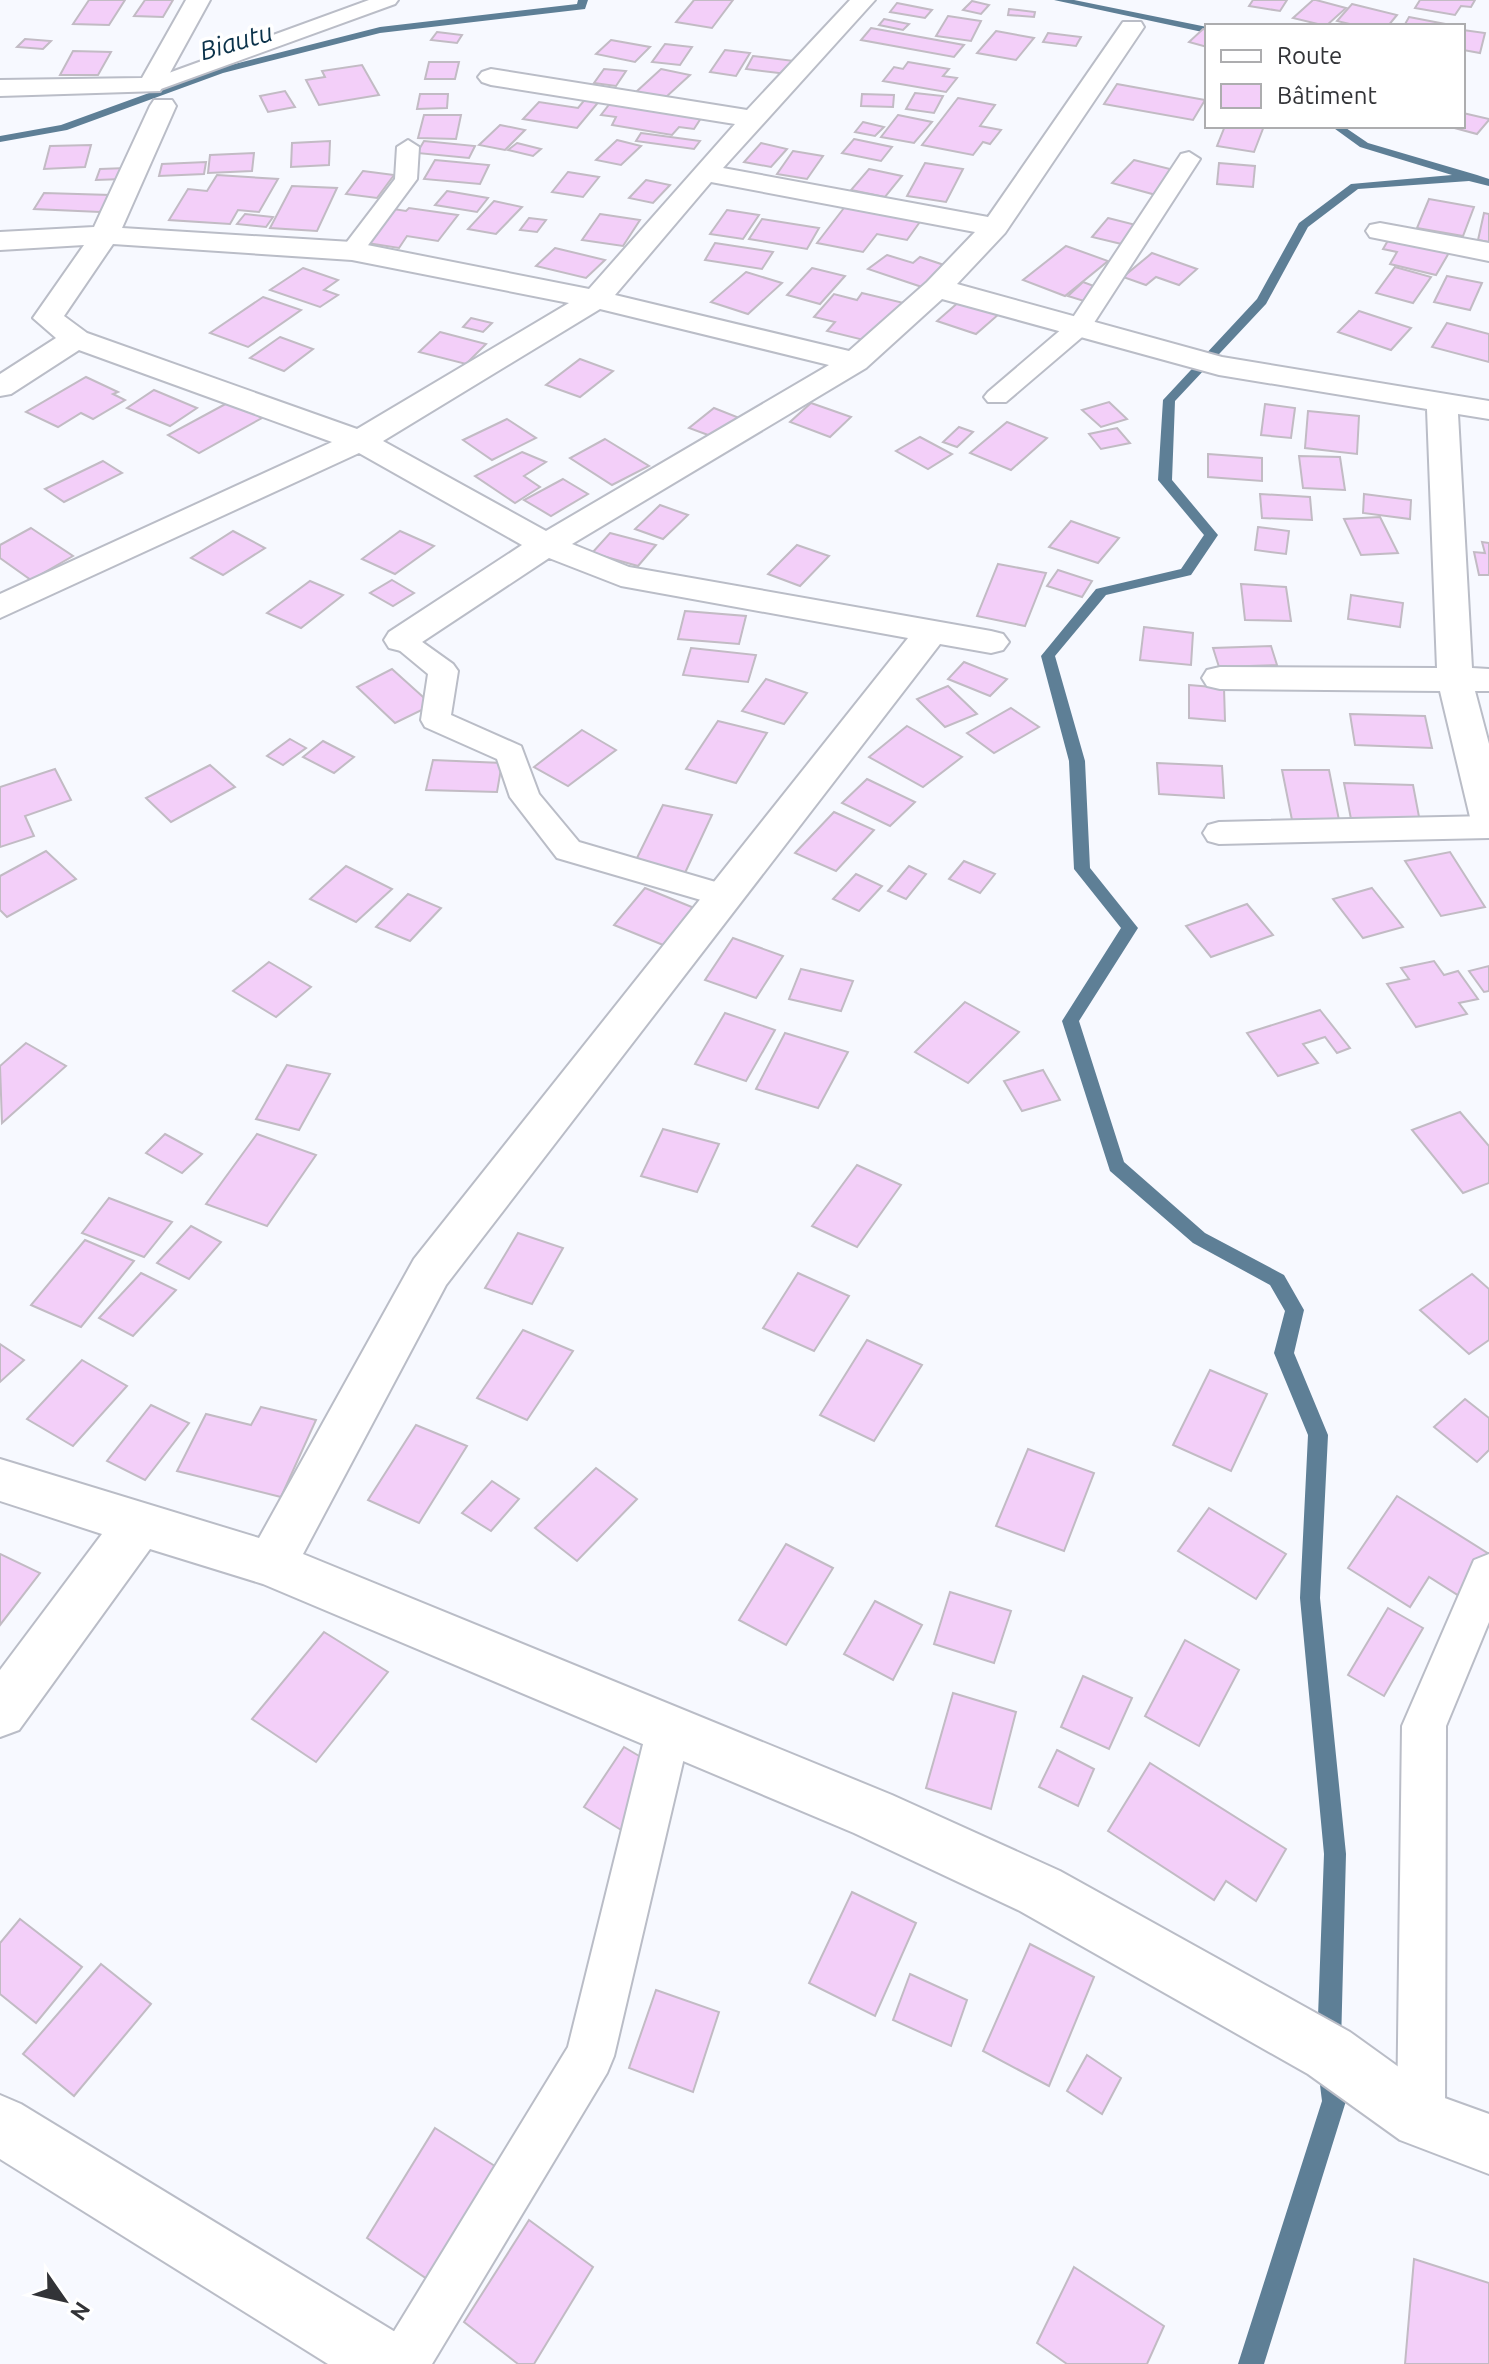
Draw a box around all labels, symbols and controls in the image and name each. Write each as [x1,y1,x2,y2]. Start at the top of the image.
water label: Biautu [196,17,276,65]
legend [1205,24,1465,128]
text: Route [1277,42,1342,69]
text: Bâtiment [1277,82,1378,109]
north arrow [24,2260,104,2340]
text: N [66,2298,96,2325]

